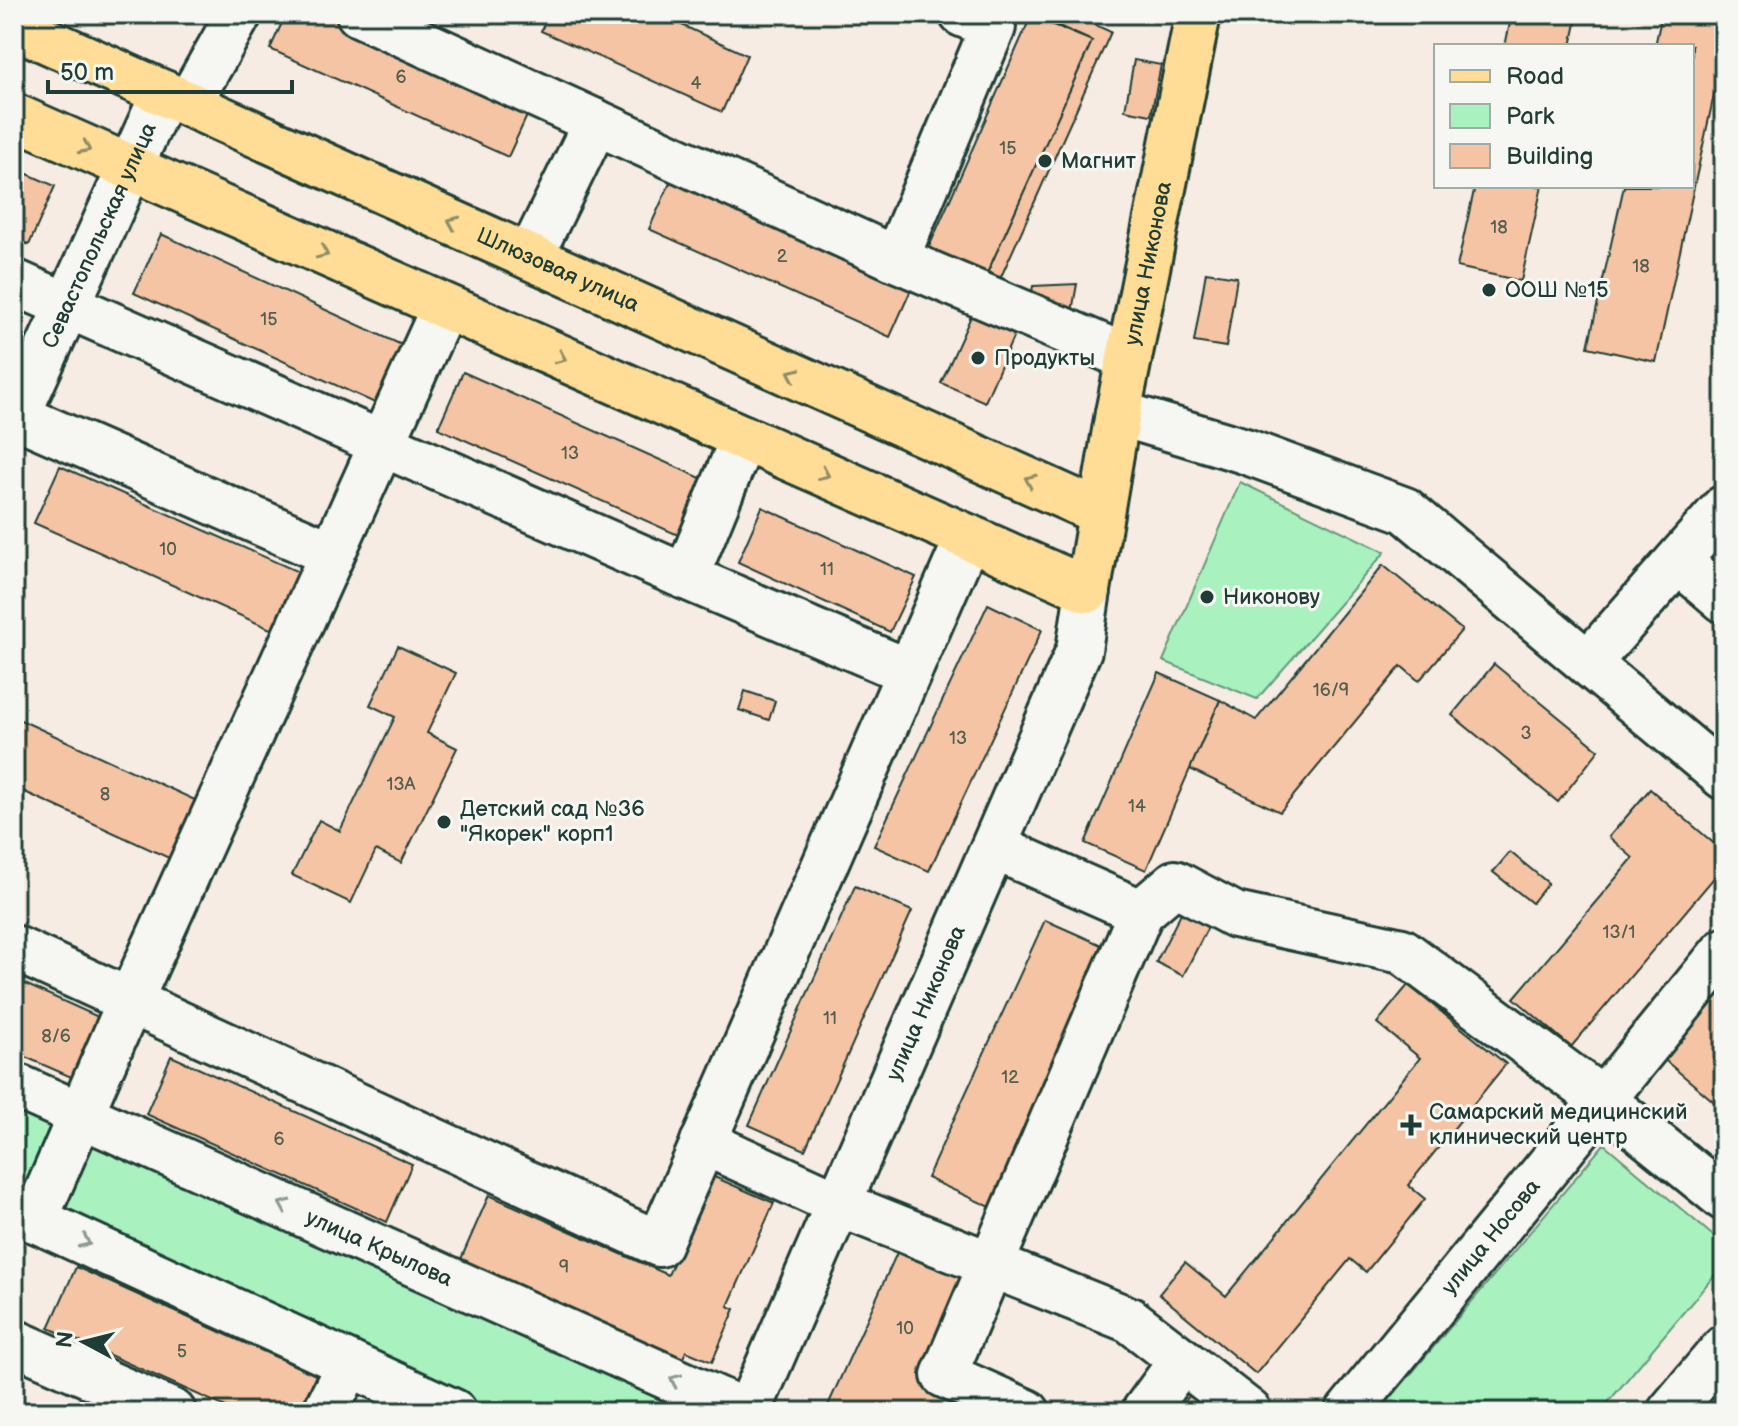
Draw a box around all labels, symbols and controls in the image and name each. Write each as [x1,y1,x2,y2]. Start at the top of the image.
scale bar [48,44,292,94]
legend [1434,44,1694,188]
text: 50 m [60,58,114,87]
text: Road [1506,62,1564,91]
house number: 6 [396,67,407,88]
house number: 4 [691,73,702,94]
text: Park [1506,102,1554,131]
street label: Севастопольская улица [36,118,162,353]
one-way arrow [77,138,91,154]
house number: 15 [999,138,1017,159]
text: Building [1506,142,1593,171]
place label: Магнит [1061,148,1137,175]
marker: Магнит [1036,152,1054,170]
street label: улица Никонова [1118,179,1178,348]
one-way arrow [447,216,462,232]
house number: 18 [1490,217,1508,238]
street label: Шлюзовая улица [472,221,644,318]
one-way arrow [314,244,329,260]
house number: 2 [777,246,788,267]
house number: 18 [1632,256,1650,277]
place label: ООШ №15 [1505,277,1609,304]
marker: ООШ №15 [1480,281,1498,299]
house number: 15 [260,309,278,330]
place label: Продукты [994,345,1095,372]
one-way arrow [552,348,567,364]
marker: Продукты [969,349,987,367]
one-way arrow [787,368,801,384]
house number: 13 [561,443,579,464]
one-way arrow [816,464,831,480]
one-way arrow [1024,474,1039,490]
house number: 10 [159,539,177,560]
house number: 11 [820,559,834,580]
place label: Никонову [1223,584,1320,611]
marker: Никонову [1198,588,1216,606]
house number: 16/9 [1313,680,1349,701]
house number: 3 [1520,723,1532,744]
house number: 13 [949,728,967,749]
house number: 13А [387,774,416,795]
house number: 8 [100,784,110,805]
place label: Детский сад №36 "Якорек" корп1 [460,796,645,848]
house number: 14 [1128,796,1146,817]
marker: Детский сад №36 "Якорек" корп1 [435,813,453,831]
street label: улица Никонова [880,921,971,1085]
house number: 13/1 [1602,922,1636,943]
house number: 11 [823,1008,837,1029]
house number: 8/6 [41,1026,71,1047]
house number: 12 [1001,1067,1019,1088]
place label: Самарский медицинский клинический центр [1429,1099,1688,1151]
marker: Самарский медицинский клинический центр [1400,1114,1422,1136]
house number: 6 [274,1129,285,1150]
street label: улица Носова [1436,1174,1546,1300]
one-way arrow [278,1199,293,1215]
street label: улица Крылова [302,1204,457,1293]
one-way arrow [77,1233,91,1249]
house number: 9 [559,1257,569,1278]
north arrow [44,1302,124,1382]
house number: 10 [896,1318,914,1339]
text: N [51,1330,80,1350]
house number: 5 [177,1341,187,1362]
one-way arrow [669,1374,683,1390]

